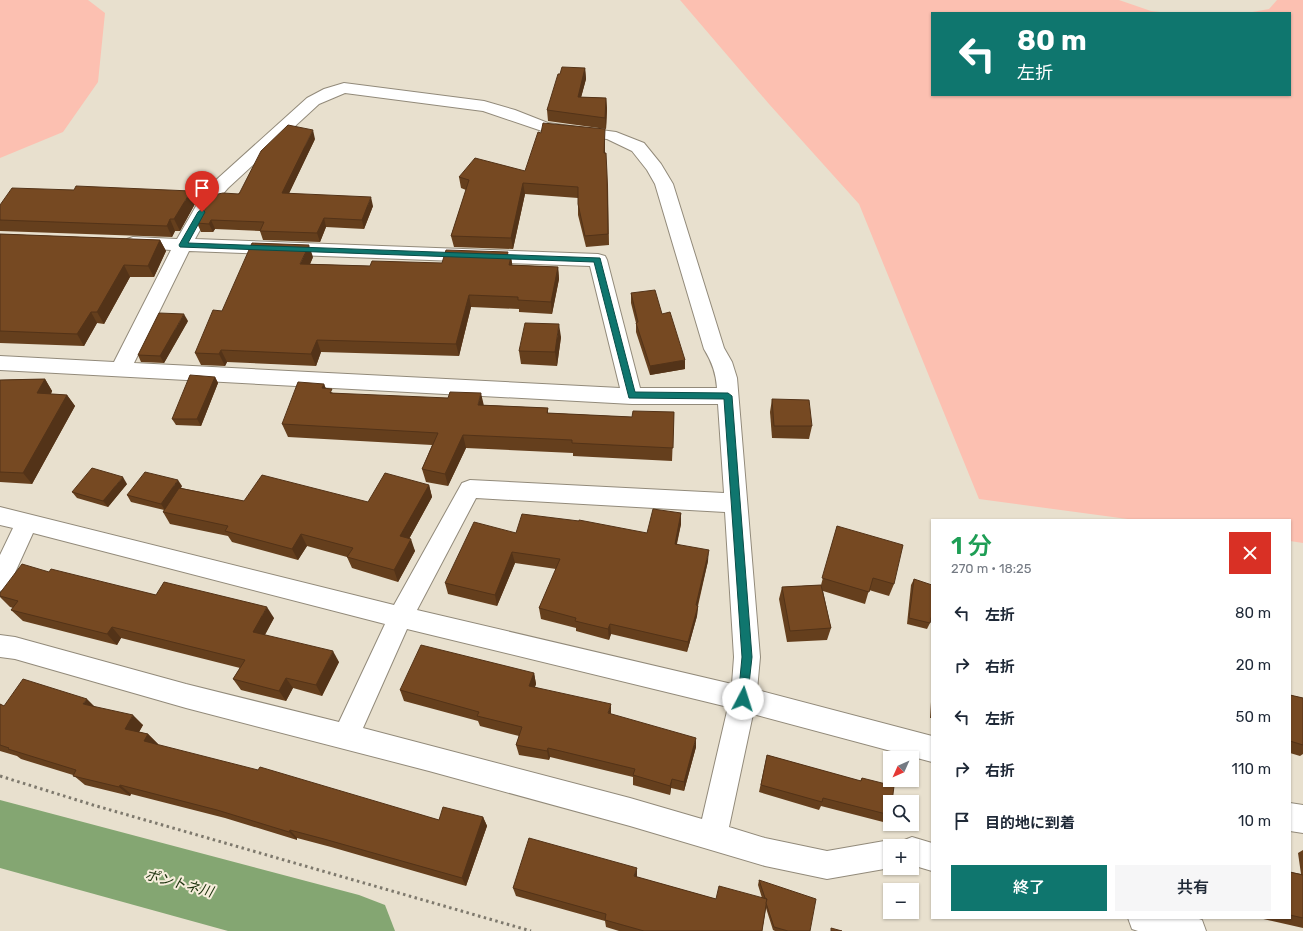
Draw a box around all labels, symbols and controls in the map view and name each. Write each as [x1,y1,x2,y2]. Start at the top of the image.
text: 80 m [1017,24,1087,57]
icon: left [951,28,1003,80]
text: 左折 [1017,62,1053,84]
pin [185,171,219,212]
icon: arrive [191,177,213,199]
text: 1 分 [951,532,992,560]
button: close [1229,532,1271,574]
text: 270 m · 18:25 [951,561,1031,576]
icon: left [951,602,973,624]
text: 80 m [1235,604,1271,622]
text: 左折 [985,606,1015,624]
icon: right [951,654,973,676]
text: 20 m [1236,656,1271,674]
text: 右折 [985,658,1015,676]
position arrow [722,678,764,720]
icon: left [951,706,973,728]
text: 50 m [1236,708,1271,726]
text: 左折 [985,710,1015,728]
north arrow [883,751,919,787]
map controls [883,751,919,919]
icon: right [951,758,973,780]
text: 110 m [1232,760,1271,778]
text: 右折 [985,762,1015,780]
button: search [883,795,919,831]
icon: arrive [951,810,973,832]
text: 10 m [1238,812,1271,830]
text: 目的地に到着 [985,814,1075,832]
button: + [883,839,919,875]
button: 終了 [951,865,1107,911]
button: 共有 [1115,865,1271,911]
water label: ポントネ川 [143,866,217,901]
button: − [883,883,919,919]

